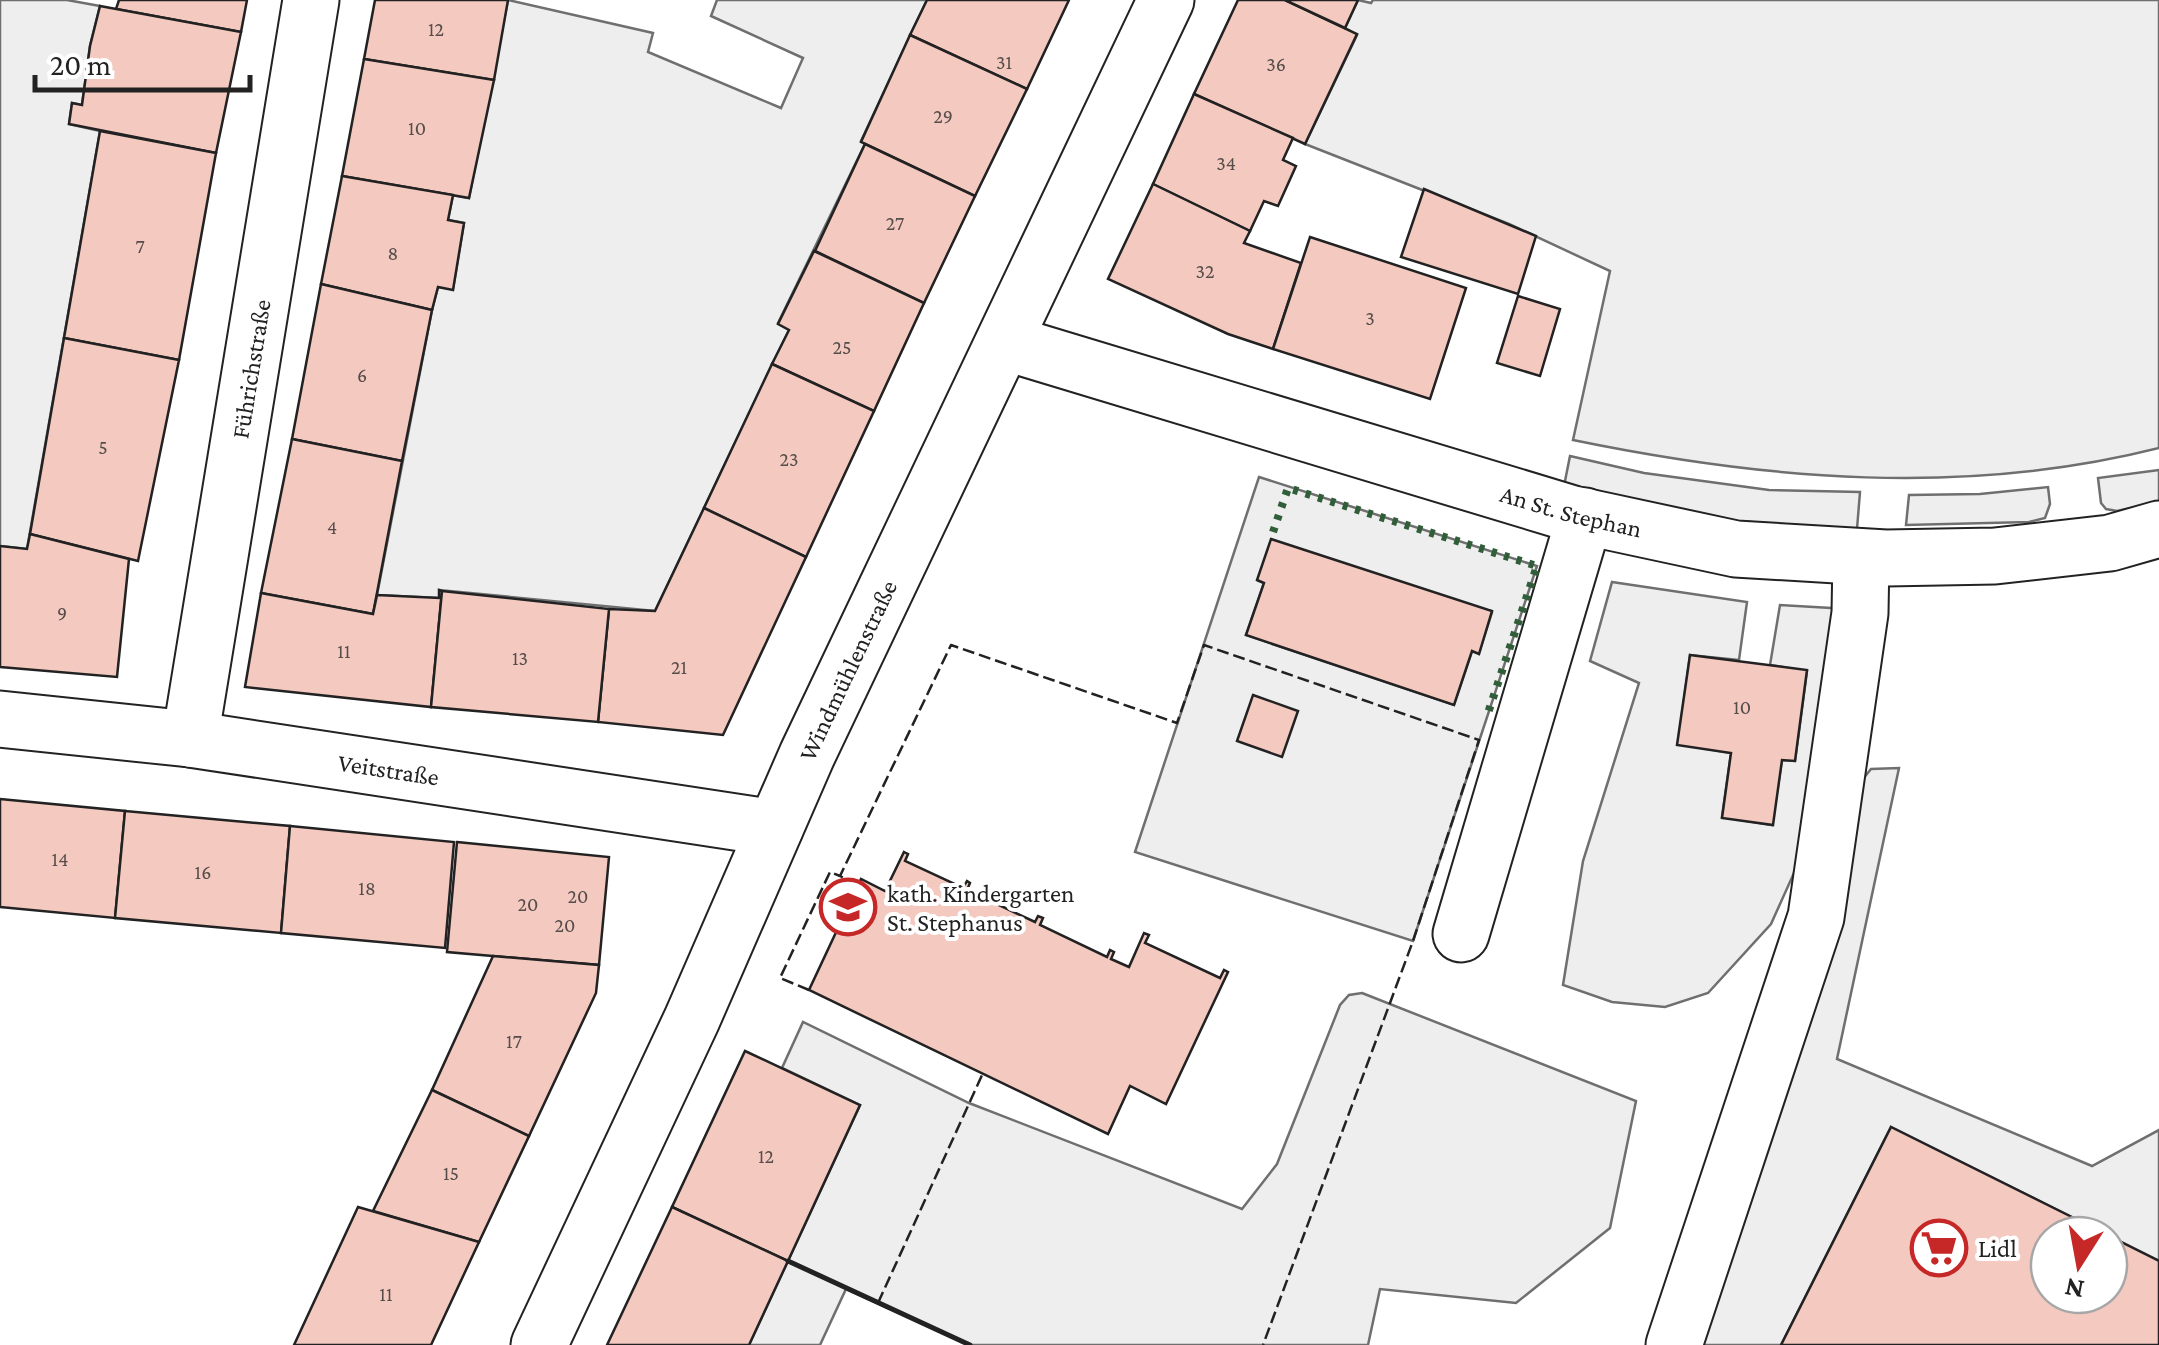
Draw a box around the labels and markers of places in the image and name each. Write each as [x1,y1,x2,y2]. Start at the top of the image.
school or university icon: kath. Kindergarten St. Stephanus [818,877,878,937]
place label: kath. Kindergarten St. Stephanus [887,880,1074,937]
supermarket icon: Lidl [1909,1218,1969,1278]
place label: Lidl [1978,1235,2017,1262]

